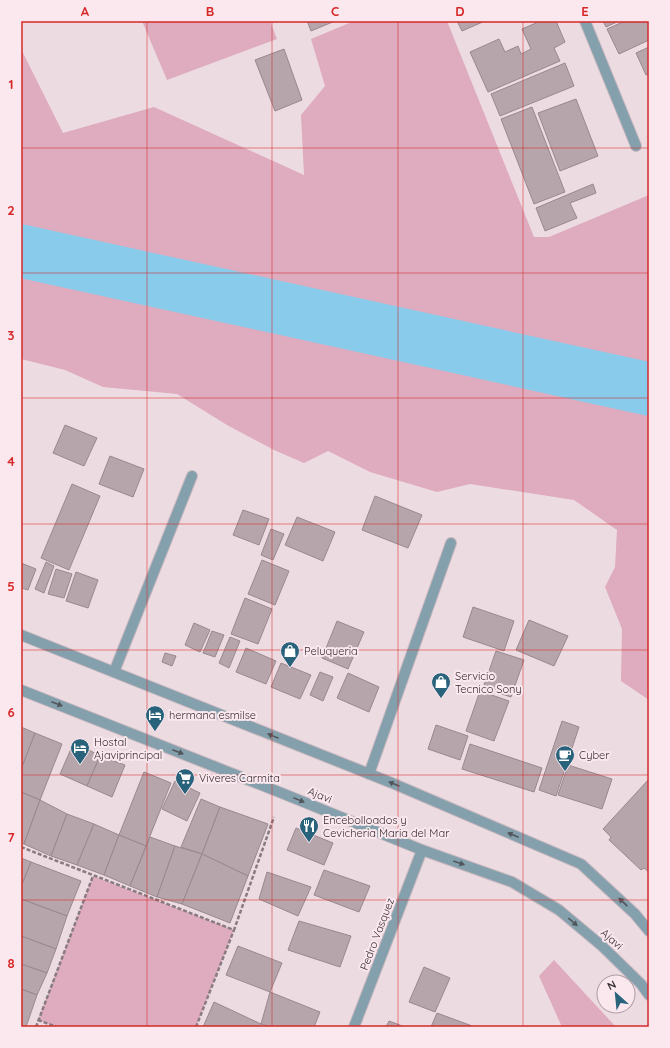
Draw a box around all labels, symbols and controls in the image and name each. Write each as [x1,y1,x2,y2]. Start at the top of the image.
text: A [81,3,90,19]
text: B [206,3,214,19]
text: C [331,3,339,19]
text: D [455,3,465,19]
text: E [581,3,589,19]
text: 1 [8,76,14,92]
text: 2 [7,202,15,218]
text: 3 [8,327,15,343]
text: 4 [7,453,15,469]
text: 5 [7,578,15,594]
shop icon: Peluqueria [279,640,301,668]
place label: Peluqueria [304,644,358,658]
place label: Servicio Tecnico Sony [455,669,522,696]
shop icon: Servicio Tecnico Sony [430,671,452,699]
one-way arrow [52,702,64,708]
text: 6 [7,704,15,720]
hotel icon: hermana esmilse [144,704,166,732]
place label: hermana esmilse [169,708,256,722]
one-way arrow [267,732,279,738]
place label: Hostal Ajaviprincipal [94,735,162,762]
hotel icon: Hostal Ajaviprincipal [69,737,91,765]
cafe icon: Cyber [554,744,576,772]
place label: Cyber [579,748,610,762]
one-way arrow [173,749,184,755]
supermarket icon: Viveres Carmita [174,767,196,795]
place label: Viveres Carmita [199,771,280,785]
one-way arrow [388,781,399,787]
street label: Ajavi [306,784,334,806]
one-way arrow [294,797,306,803]
place label: Encebolloados y Cevicheria Maria del Mar [323,813,450,840]
restaurant icon: Encebolloados y Cevicheria Maria del Mar [298,815,320,843]
text: 7 [7,829,15,845]
one-way arrow [508,832,519,838]
one-way arrow [453,860,465,866]
street label: Pedro Vasquez [357,896,397,972]
one-way arrow [618,898,627,907]
one-way arrow [568,917,579,926]
street label: Ajavi [598,926,626,952]
text: 8 [7,955,15,971]
north arrow [596,974,636,1014]
text: N [605,977,618,993]

